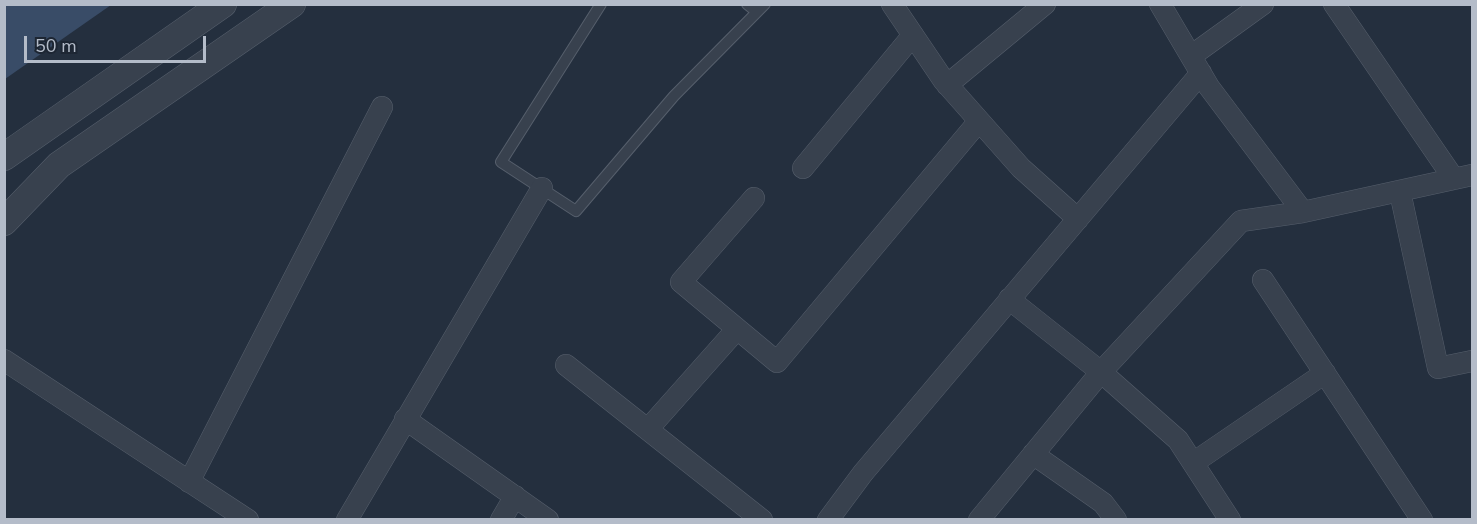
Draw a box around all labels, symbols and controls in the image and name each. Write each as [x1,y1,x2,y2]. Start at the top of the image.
scale bar [27,24,208,62]
text: 50 m [35,34,77,58]

